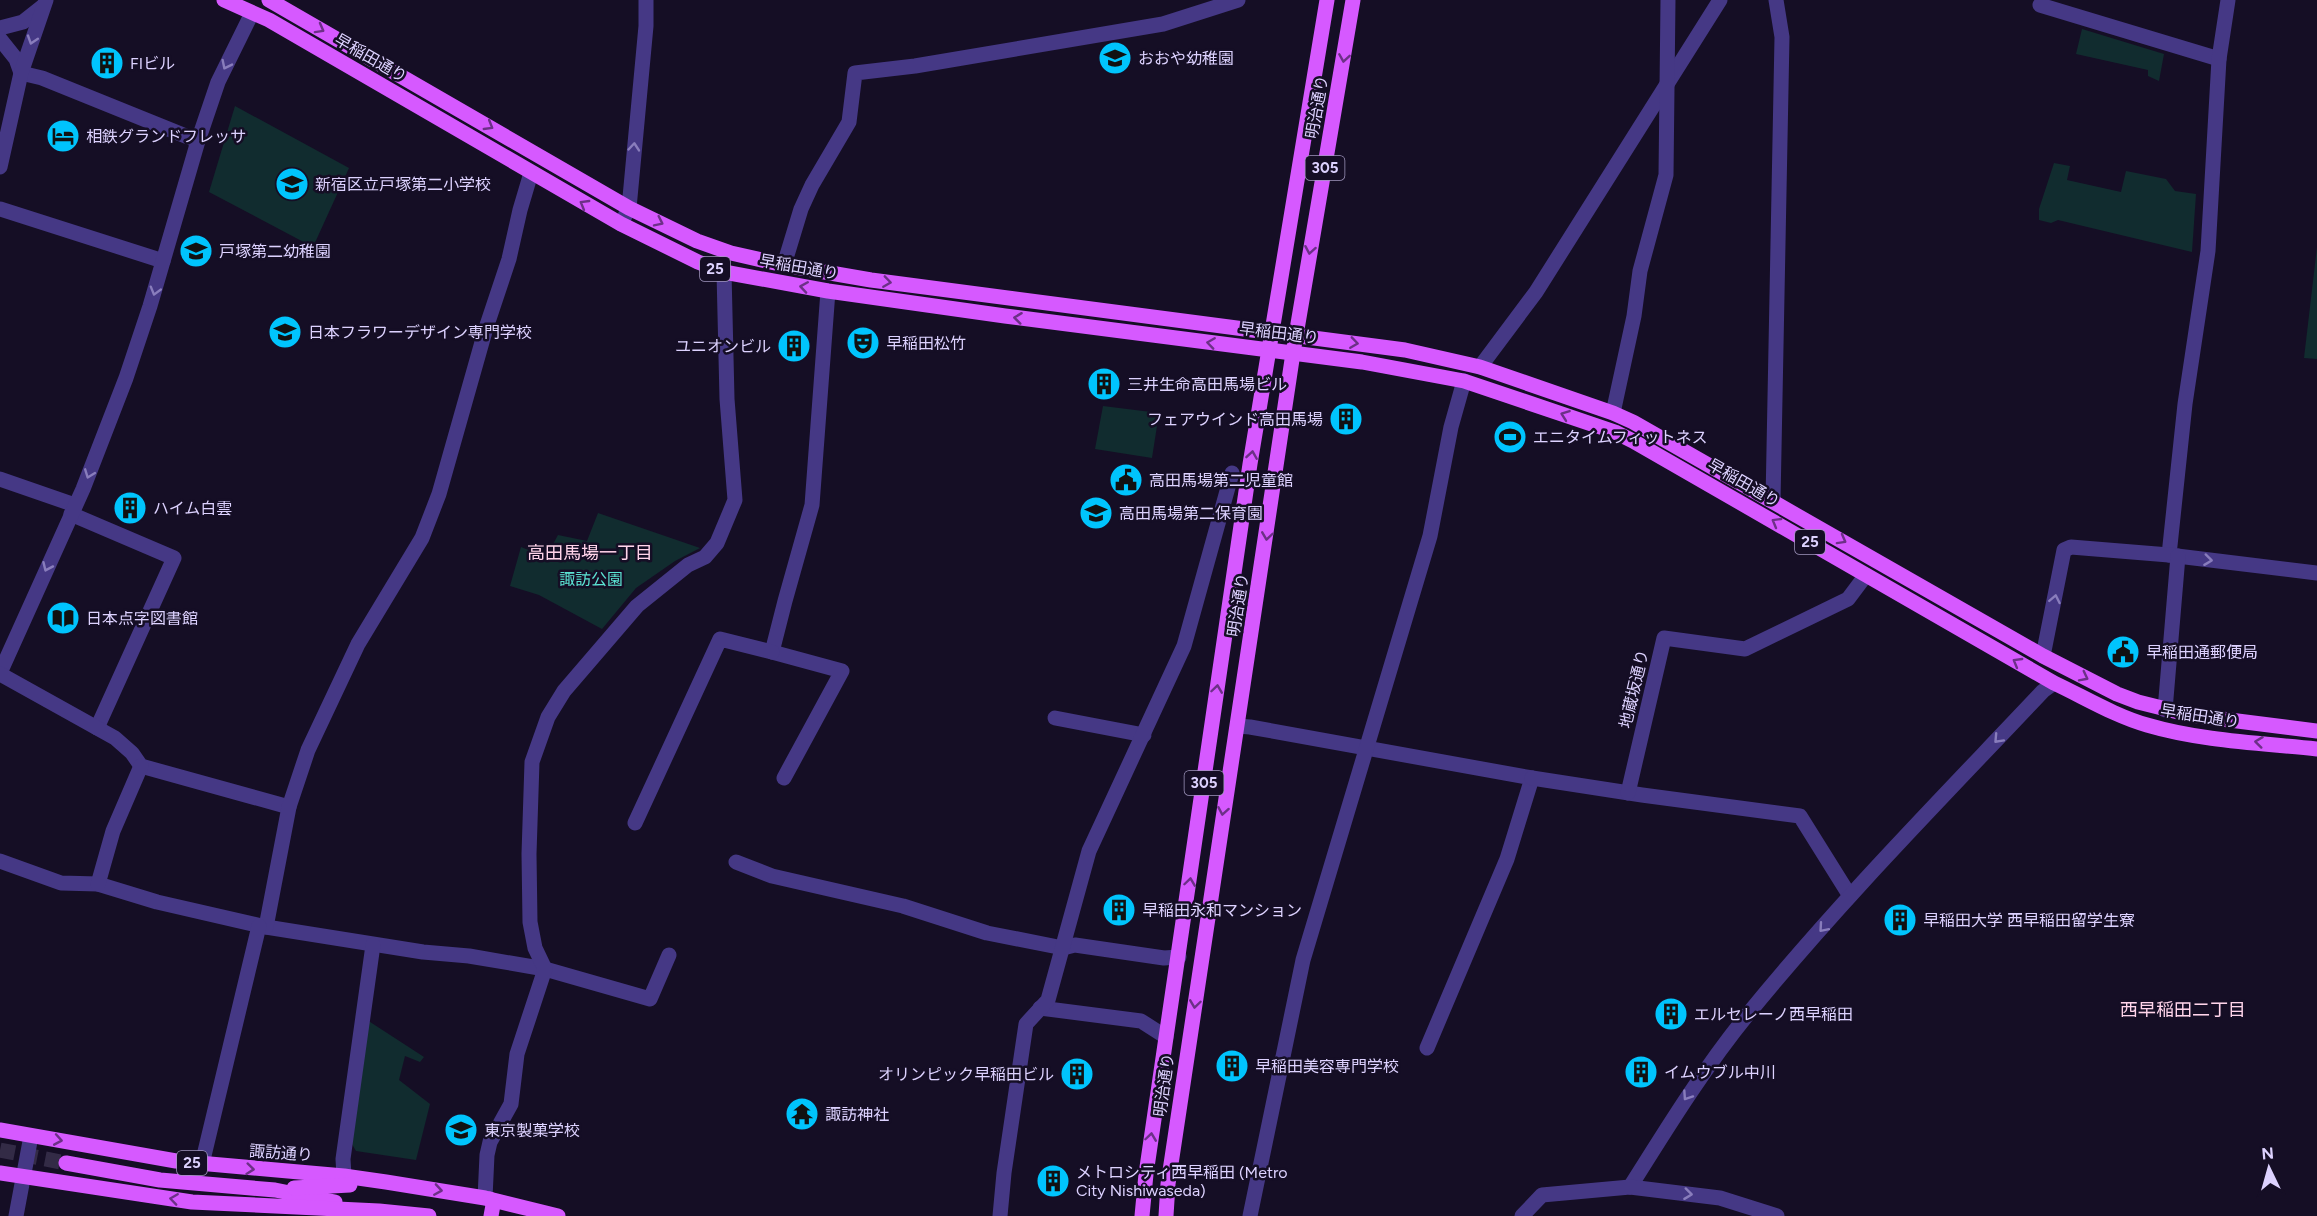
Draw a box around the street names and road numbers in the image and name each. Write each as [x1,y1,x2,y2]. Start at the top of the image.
street label: 早稲田通り [332,30,410,86]
street label: 明治通り [1302,74,1332,140]
road number: 305 [1306,156,1344,180]
street label: 早稲田通り [758,251,840,283]
road number: 25 [700,257,730,281]
street label: 早稲田通り [1238,319,1320,347]
street label: 早稲田通り [1705,455,1783,511]
road number: 25 [1795,530,1825,554]
street label: 明治通り [1224,572,1252,638]
street label: 地蔵坂通り [1616,648,1652,730]
street label: 早稲田通り [2159,700,2241,732]
road number: 305 [1184,771,1224,795]
street label: 明治通り [1150,1052,1178,1118]
street label: 諏訪通り [248,1141,314,1165]
road number: 25 [177,1151,207,1175]

